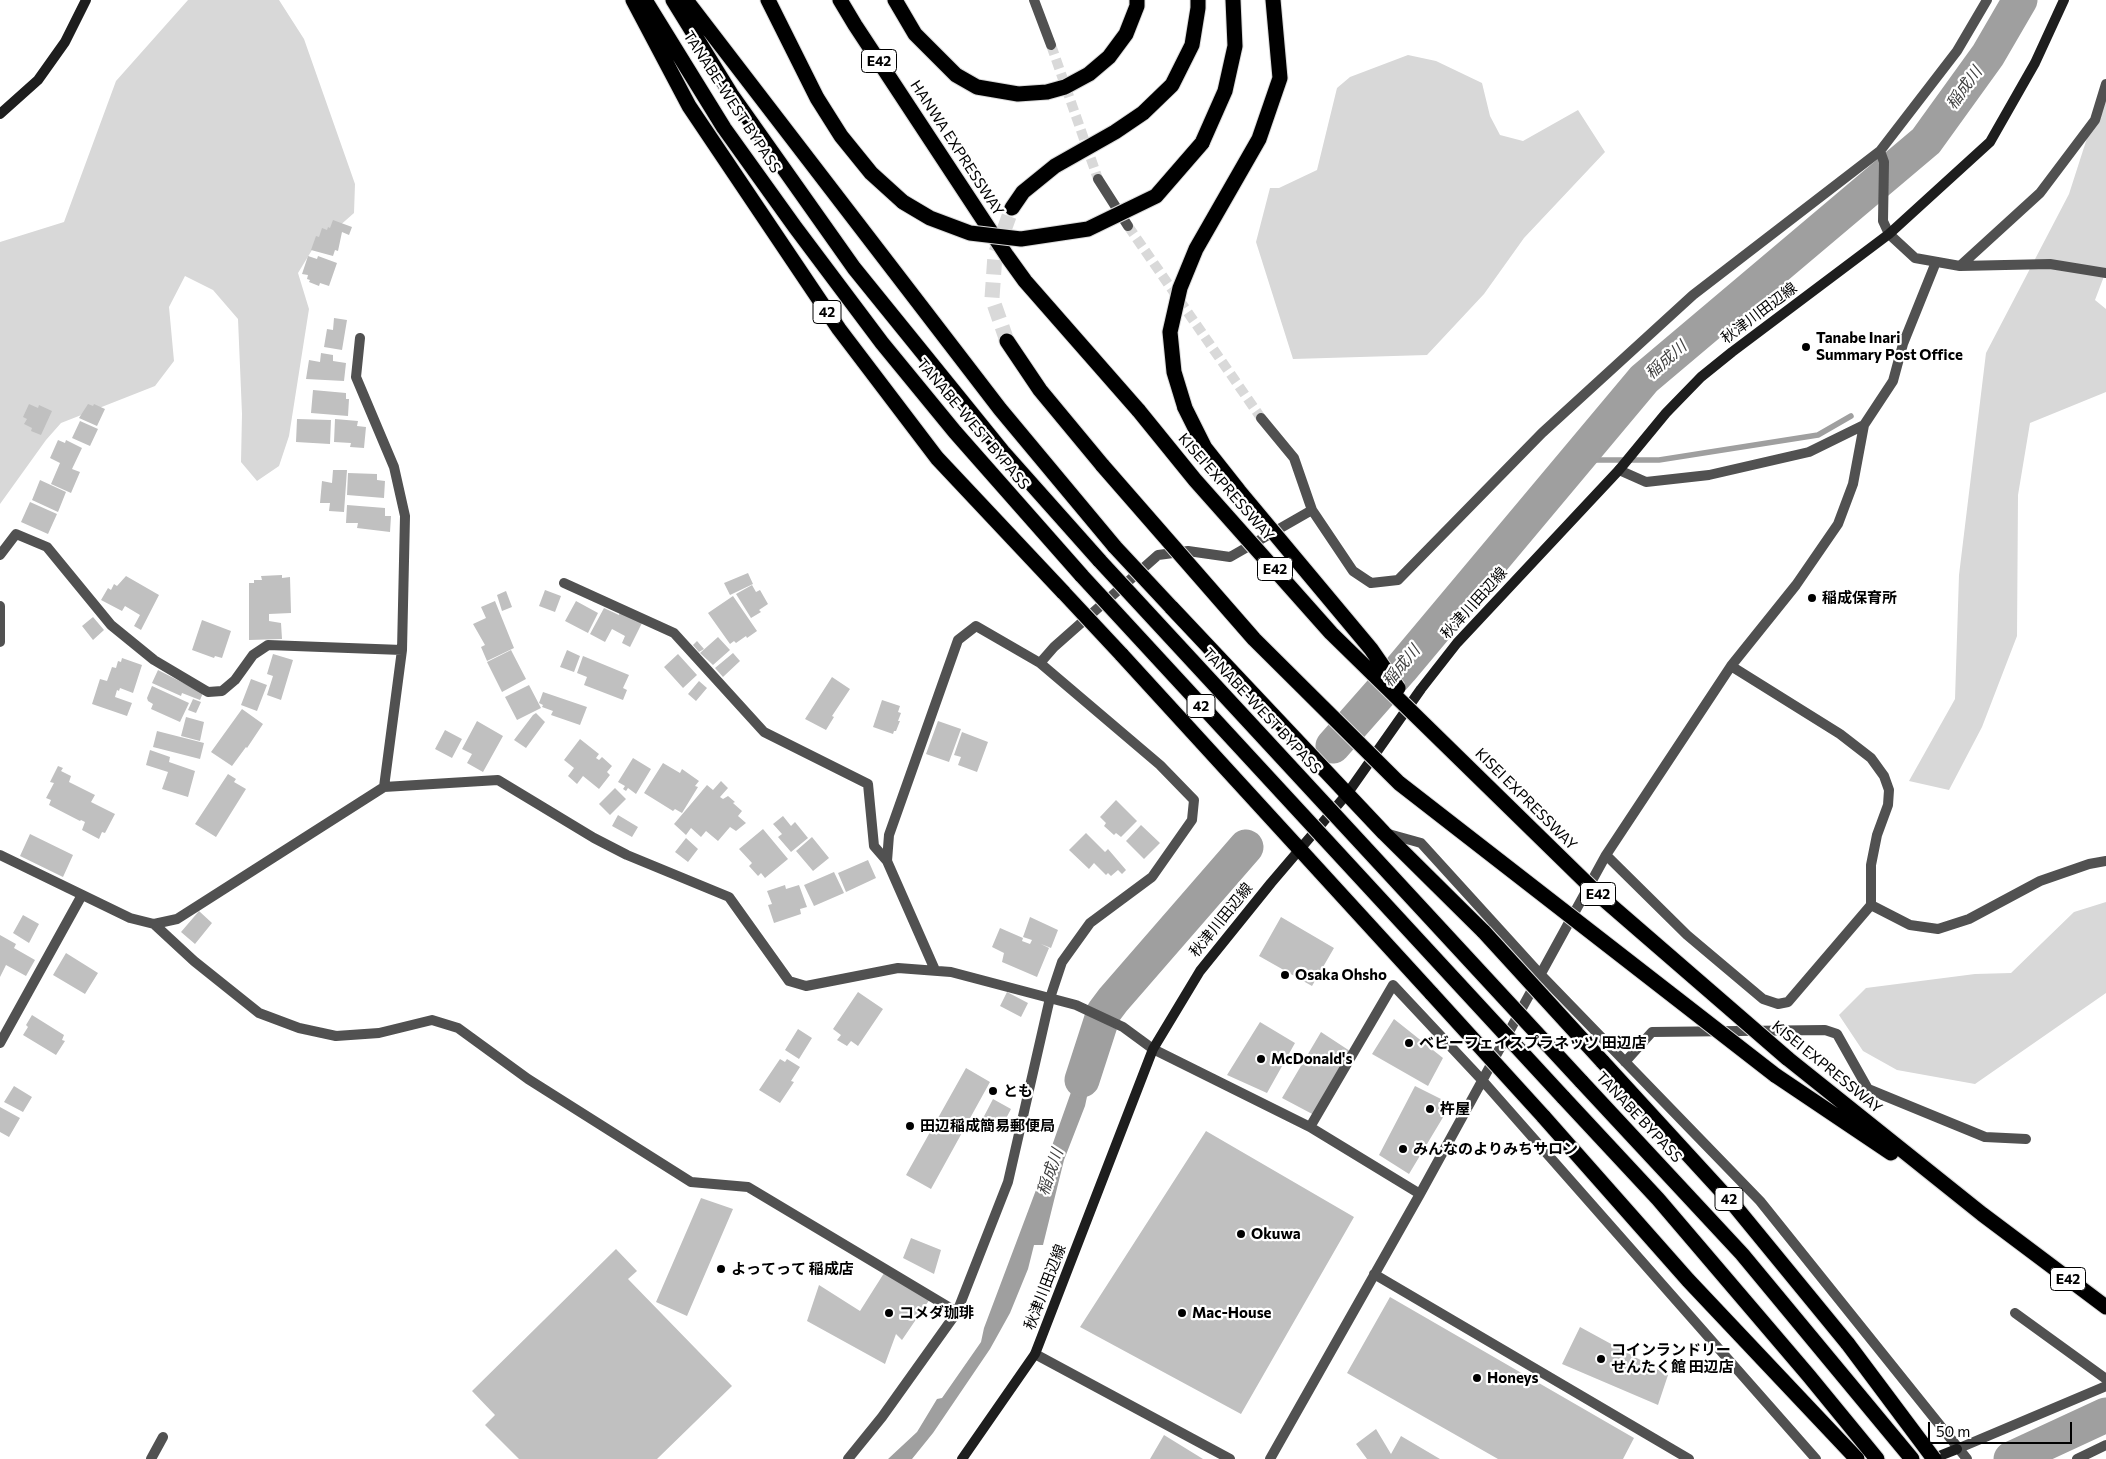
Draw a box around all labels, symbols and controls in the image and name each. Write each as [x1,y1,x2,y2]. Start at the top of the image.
street label: TANABE-WEST BYPASS [679,28,785,176]
road number: E42 [862,49,896,72]
water label: 稲成川 [1942,63,1986,113]
street label: HANWA EXPRESSWAY [906,77,1008,219]
street label: 秋津川田辺線 [1718,279,1800,347]
road number: 42 [813,300,841,324]
place label: Tanabe Inari Summary Post Office [1816,329,1963,364]
water label: 稲成川 [1642,337,1690,383]
marker: Tanabe Inari Summary Post Office [1800,341,1812,353]
street label: TANABE-WEST BYPASS [913,355,1033,493]
street label: KISEI EXPRESSWAY [1174,429,1278,545]
road number: E42 [1258,558,1292,580]
street label: 秋津川田辺線 [1437,564,1511,642]
place label: 稲成保育所 [1822,589,1897,607]
marker: 稲成保育所 [1806,592,1818,604]
water label: 稲成川 [1378,641,1424,691]
street label: TANABE-WEST BYPASS [1199,644,1325,778]
road number: 42 [1187,694,1215,718]
street label: KISEI EXPRESSWAY [1471,744,1581,854]
street label: 秋津川田辺線 [1186,879,1256,961]
road number: E42 [1580,882,1616,906]
place label: Osaka Ohsho [1295,966,1387,984]
marker: Osaka Ohsho [1279,969,1291,981]
street label: KISEI EXPRESSWAY [1768,1017,1886,1117]
place label: ベビーフェイスプラネッツ 田辺店 [1419,1034,1647,1052]
marker: ベビーフェイスプラネッツ 田辺店 [1403,1037,1415,1049]
place label: McDonald's [1271,1050,1352,1068]
marker: McDonald's [1255,1053,1267,1065]
street label: TANABE BYPASS [1592,1068,1686,1166]
place label: とも [1003,1082,1033,1100]
marker: とも [987,1085,999,1097]
place label: 杵屋 [1440,1100,1470,1118]
marker: 杵屋 [1424,1103,1436,1115]
place label: 田辺稲成簡易郵便局 [920,1117,1055,1135]
marker: 田辺稲成簡易郵便局 [904,1120,916,1132]
place label: みんなのよりみちサロン [1413,1140,1578,1158]
marker: みんなのよりみちサロン [1397,1143,1409,1155]
water label: 稲成川 [1033,1146,1067,1198]
road number: 42 [1715,1188,1743,1210]
place label: Okuwa [1251,1225,1301,1243]
marker: Okuwa [1235,1228,1247,1240]
street label: 秋津川田辺線 [1020,1242,1070,1332]
place label: よってって 稲成店 [731,1260,854,1278]
marker: よってって 稲成店 [715,1263,727,1275]
road number: E42 [2050,1268,2086,1290]
place label: コメダ珈琲 [899,1304,974,1322]
place label: Mac-House [1192,1304,1272,1322]
marker: コメダ珈琲 [883,1307,895,1319]
marker: Mac-House [1176,1307,1188,1319]
place label: コインランドリー せんたく館 田辺店 [1611,1341,1734,1376]
marker: コインランドリー せんたく館 田辺店 [1595,1353,1607,1365]
place label: Honeys [1487,1369,1539,1387]
marker: Honeys [1471,1372,1483,1384]
scale bar [1931,1412,2075,1444]
text: 50 m [1936,1422,1970,1440]

